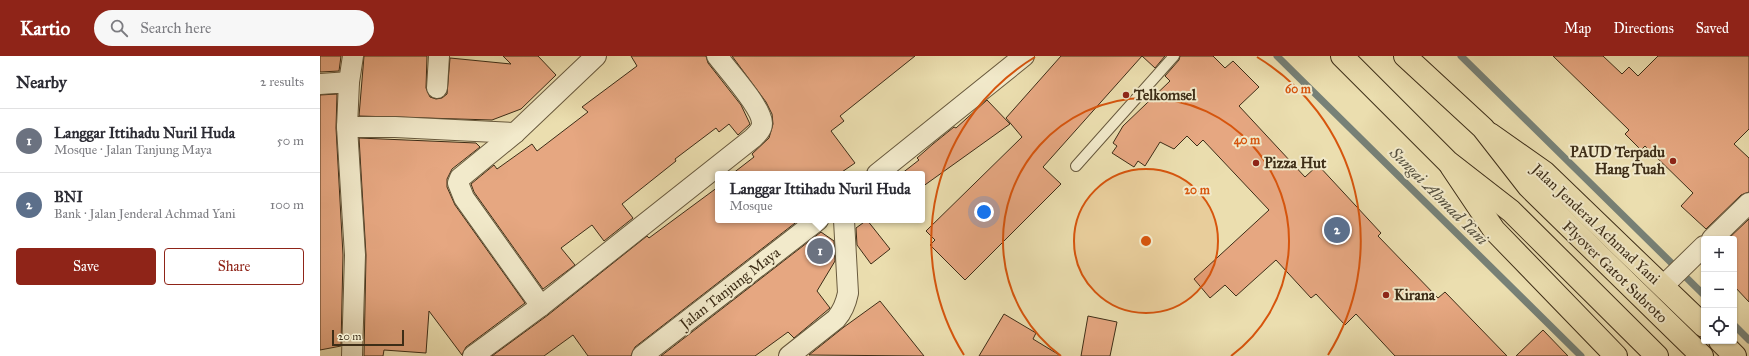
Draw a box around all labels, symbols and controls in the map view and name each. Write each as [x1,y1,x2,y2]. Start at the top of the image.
search box [94,10,374,46]
text: Kartio [20,17,70,40]
icon: search [108,17,130,39]
text: Search here [140,19,211,37]
text: Map [1564,20,1591,37]
text: Directions [1613,20,1674,37]
text: Saved [1696,20,1729,37]
text: Nearby [16,72,67,93]
text: 2 results [260,74,304,90]
text: 60 m [1285,82,1312,96]
place label: Telkomsel [1133,86,1197,104]
marker: Telkomsel [1121,90,1131,100]
text: Langgar Ittihadu Nuril Huda [54,124,235,142]
text: 1 [26,133,32,149]
text: 50 m [277,133,304,149]
text: 40 m [1234,133,1261,148]
text: Mosque · Jalan Tanjung Maya [54,142,212,158]
water label: Sungai Ahmad Yani [1385,142,1492,249]
place label: PAUD Terpadu Hang Tuah [1570,143,1666,179]
place label: Pizza Hut [1264,154,1327,172]
marker: PAUD Terpadu Hang Tuah [1668,156,1678,166]
marker: Pizza Hut [1251,158,1261,168]
street label: Jalan Jenderal Achmad Yani [1526,159,1664,289]
popup [715,171,925,223]
text: Langgar Ittihadu Nuril Huda [729,180,911,198]
text: 20 m [1184,183,1211,197]
text: BNI [54,188,83,206]
text: 2 [26,197,32,213]
text: 100 m [270,197,304,213]
text: Mosque [729,198,773,214]
your location [974,202,994,222]
text: Bank · Jalan Jenderal Achmad Yani [54,206,236,222]
pin: 2 [1324,215,1350,245]
street label: Flyover Gatot Subroto [1559,217,1672,327]
centre of rings [1139,234,1153,248]
pin: 1 [807,236,833,266]
map controls [1701,236,1737,344]
button: + [1701,236,1737,272]
street label: Jalan Tanjung Maya [675,243,785,335]
button: Save [16,248,156,285]
button: Share [164,248,304,285]
button: − [1701,272,1737,308]
place label: Kirana [1394,286,1436,304]
marker: Kirana [1381,290,1391,300]
button: locate [1701,308,1737,344]
scale bar [332,328,404,347]
text: 20 m [338,330,361,343]

